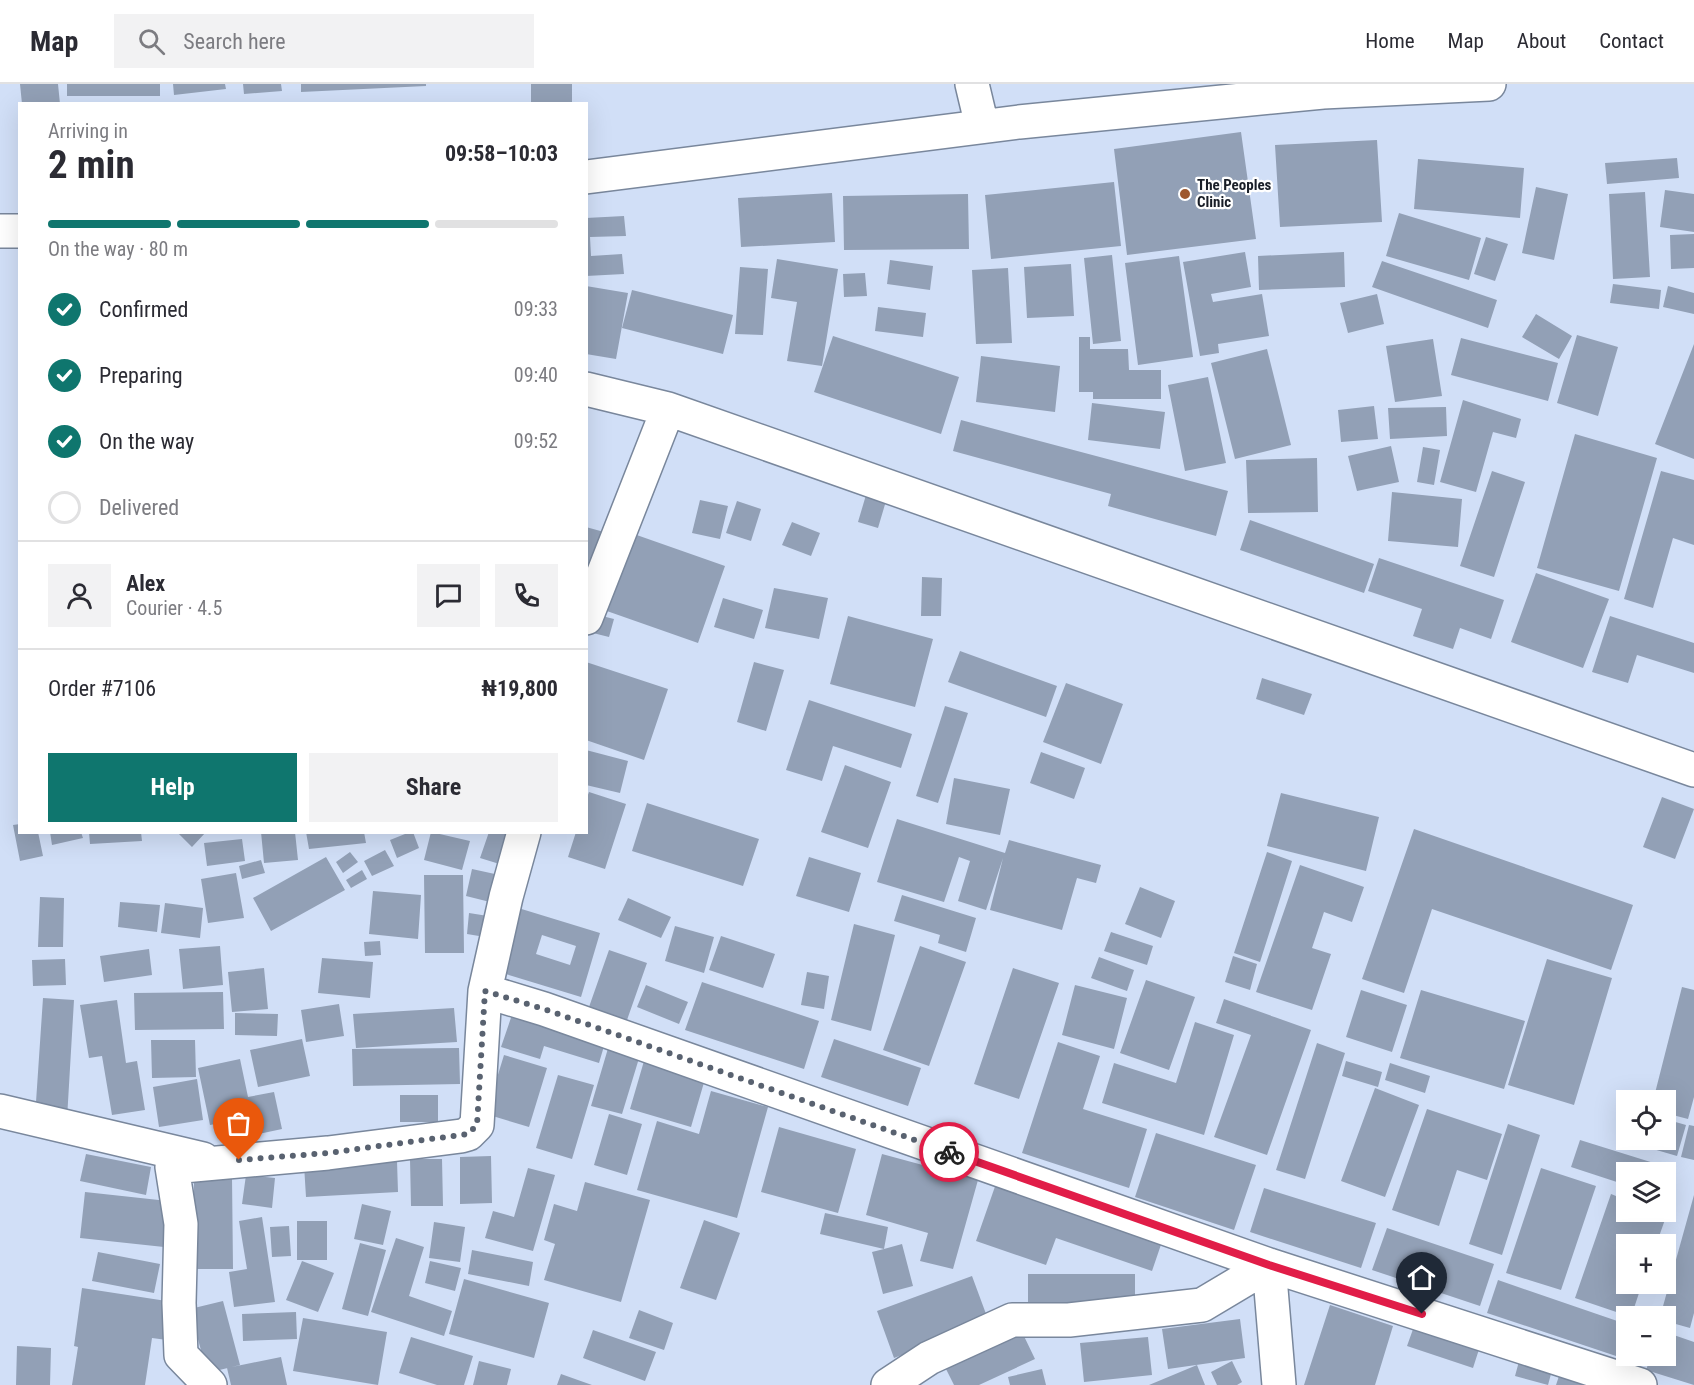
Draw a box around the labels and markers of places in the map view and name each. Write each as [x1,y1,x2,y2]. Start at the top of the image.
place label: The Peoples Clinic [1197,176,1272,211]
marker: The Peoples Clinic [1178,187,1192,201]
pin [213,1098,264,1160]
pin [1396,1252,1447,1314]

